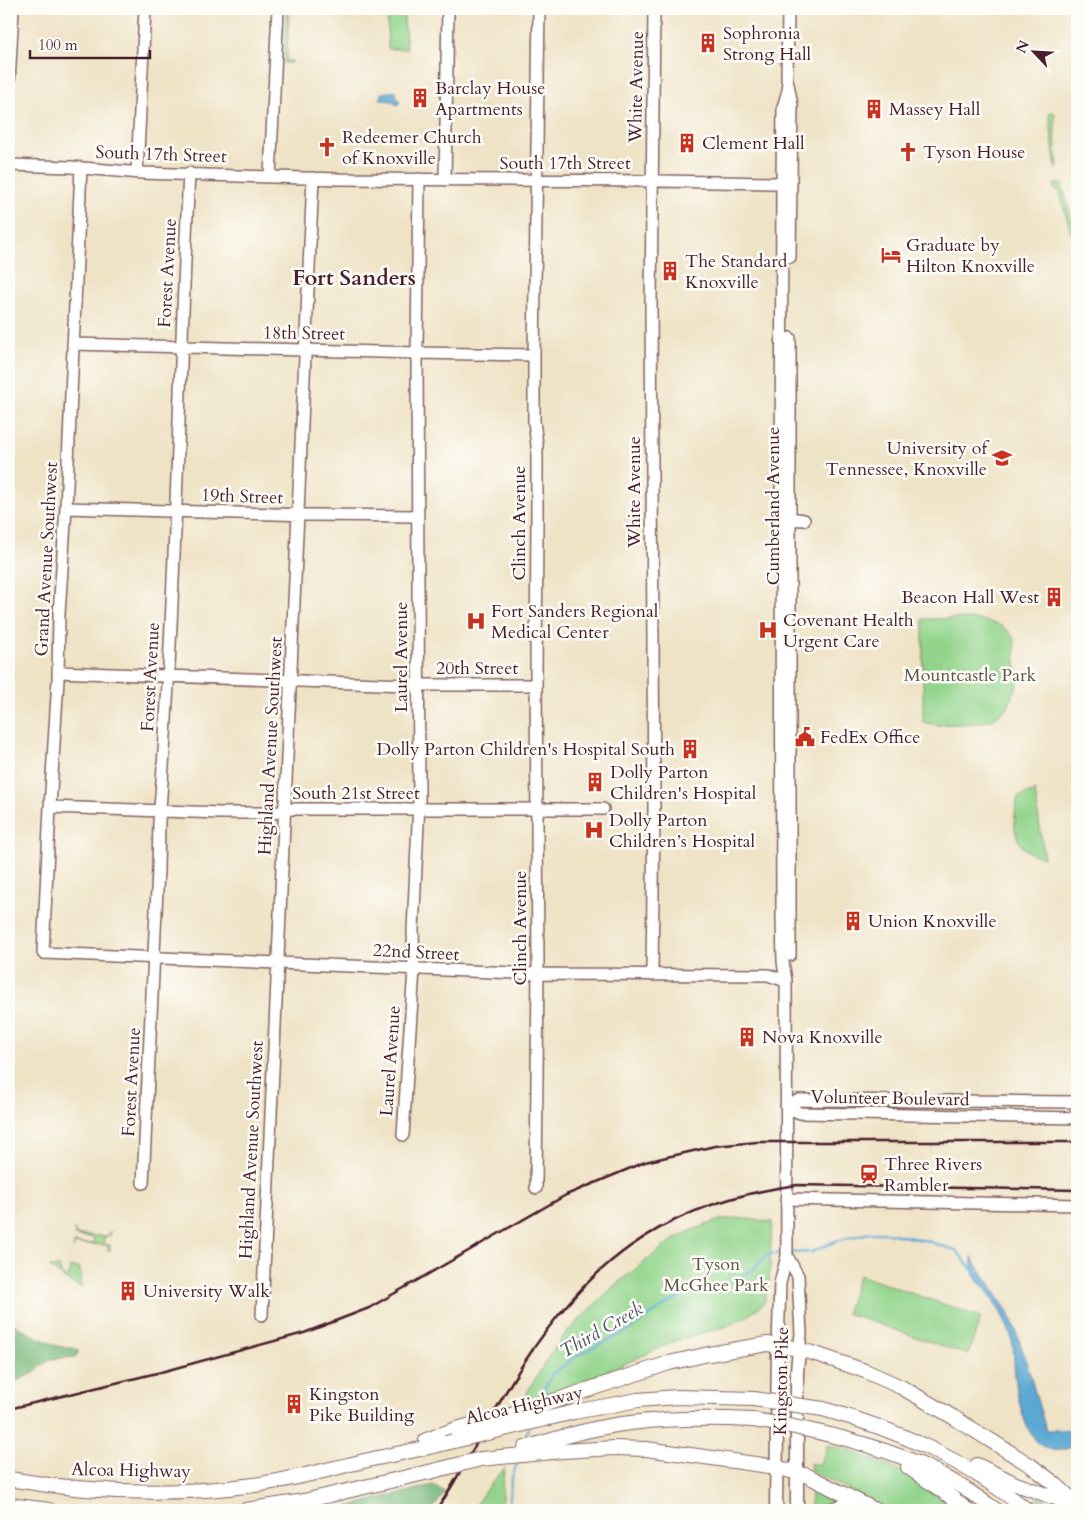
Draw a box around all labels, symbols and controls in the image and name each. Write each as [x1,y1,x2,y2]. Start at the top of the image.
place label: Sophronia Strong Hall [723,21,812,67]
scale bar [30,28,150,60]
north arrow [1008,28,1058,78]
street label: White Avenue [623,31,650,144]
building icon: Sophronia Strong Hall [697,32,719,54]
text: 100 m [38,35,78,55]
text: N [1011,37,1034,56]
place label: Barclay House Apartments [435,76,545,122]
building icon: Barclay House Apartments [409,87,431,109]
place label: Massey Hall [889,97,981,122]
building icon: Massey Hall [863,98,885,120]
place label: Redeemer Church of Knoxville [342,125,482,171]
place label: Clement Hall [702,131,805,156]
building icon: Clement Hall [676,132,698,154]
church icon: Redeemer Church of Knoxville [316,136,338,158]
street label: South 17th Street [95,140,227,169]
place label: Tyson House [923,140,1025,165]
church icon: Tyson House [897,141,919,163]
street label: South 17th Street [499,151,631,176]
street label: Forest Avenue [152,218,183,328]
place label: Graduate by Hilton Knoxville [906,233,1035,279]
hotel icon: Graduate by Hilton Knoxville [880,244,902,266]
place label: The Standard Knoxville [685,249,788,295]
building icon: The Standard Knoxville [659,260,681,282]
district label: Fort Sanders [292,263,416,293]
street label: 18th Street [263,320,346,347]
street label: Cumberland Avenue [761,427,786,585]
street label: White Avenue [622,436,647,549]
place label: University of Tennessee, Knoxville [825,436,991,482]
school or university icon: University of Tennessee, Knoxville [991,447,1013,469]
street label: Grand Avenue Southwest [29,461,64,657]
street label: Clinch Avenue [507,466,532,580]
street label: 19th Street [200,483,284,510]
place label: Beacon Hall West [901,585,1039,610]
building icon: Beacon Hall West [1043,586,1065,608]
place label: Fort Sanders Regional Medical Center [491,599,659,645]
street label: Laurel Avenue [389,601,414,713]
place label: Covenant Health Urgent Care [783,608,914,654]
hospital icon: Fort Sanders Regional Medical Center [465,610,487,632]
hospital icon: Covenant Health Urgent Care [757,619,779,641]
street label: Forest Avenue [135,622,166,732]
street label: Highland Avenue Southwest [252,636,289,856]
street label: 20th Street [436,656,518,681]
park label: Mountcastle Park [904,663,1037,688]
place label: FedEx Office [820,725,920,750]
public building icon: FedEx Office [794,726,816,748]
place label: Dolly Parton Children's Hospital South [376,737,675,762]
building icon: Dolly Parton Children's Hospital South [679,738,701,760]
place label: Dolly Parton Children's Hospital [610,760,757,806]
building icon: Dolly Parton Children's Hospital [584,771,606,793]
street label: South 21st Street [292,781,420,806]
place label: Dolly Parton Children’s Hospital [609,808,756,854]
hospital icon: Dolly Parton Children’s Hospital [583,819,605,841]
street label: Clinch Avenue [508,871,533,985]
place label: Union Knoxville [868,909,997,934]
building icon: Union Knoxville [842,910,864,932]
street label: 22nd Street [372,938,460,967]
street label: Laurel Avenue [374,1005,407,1117]
place label: Nova Knoxville [762,1025,883,1050]
building icon: Nova Knoxville [736,1026,758,1048]
street label: Forest Avenue [116,1027,147,1137]
street label: Highland Avenue Southwest [233,1040,270,1260]
street label: Volunteer Boulevard [810,1085,970,1112]
place label: Three Rivers Rambler [884,1152,982,1198]
station icon: Three Rivers Rambler [858,1163,880,1185]
park label: Tyson McGhee Park [663,1252,769,1298]
place label: University Walk [143,1279,270,1304]
building icon: University Walk [117,1280,139,1302]
water label: Third Creek [555,1295,648,1364]
street label: Kingston Pike [768,1326,795,1436]
street label: Alcoa Highway [463,1380,586,1431]
place label: Kingston Pike Building [309,1382,415,1428]
building icon: Kingston Pike Building [283,1393,305,1415]
street label: Alcoa Highway [71,1457,192,1484]

